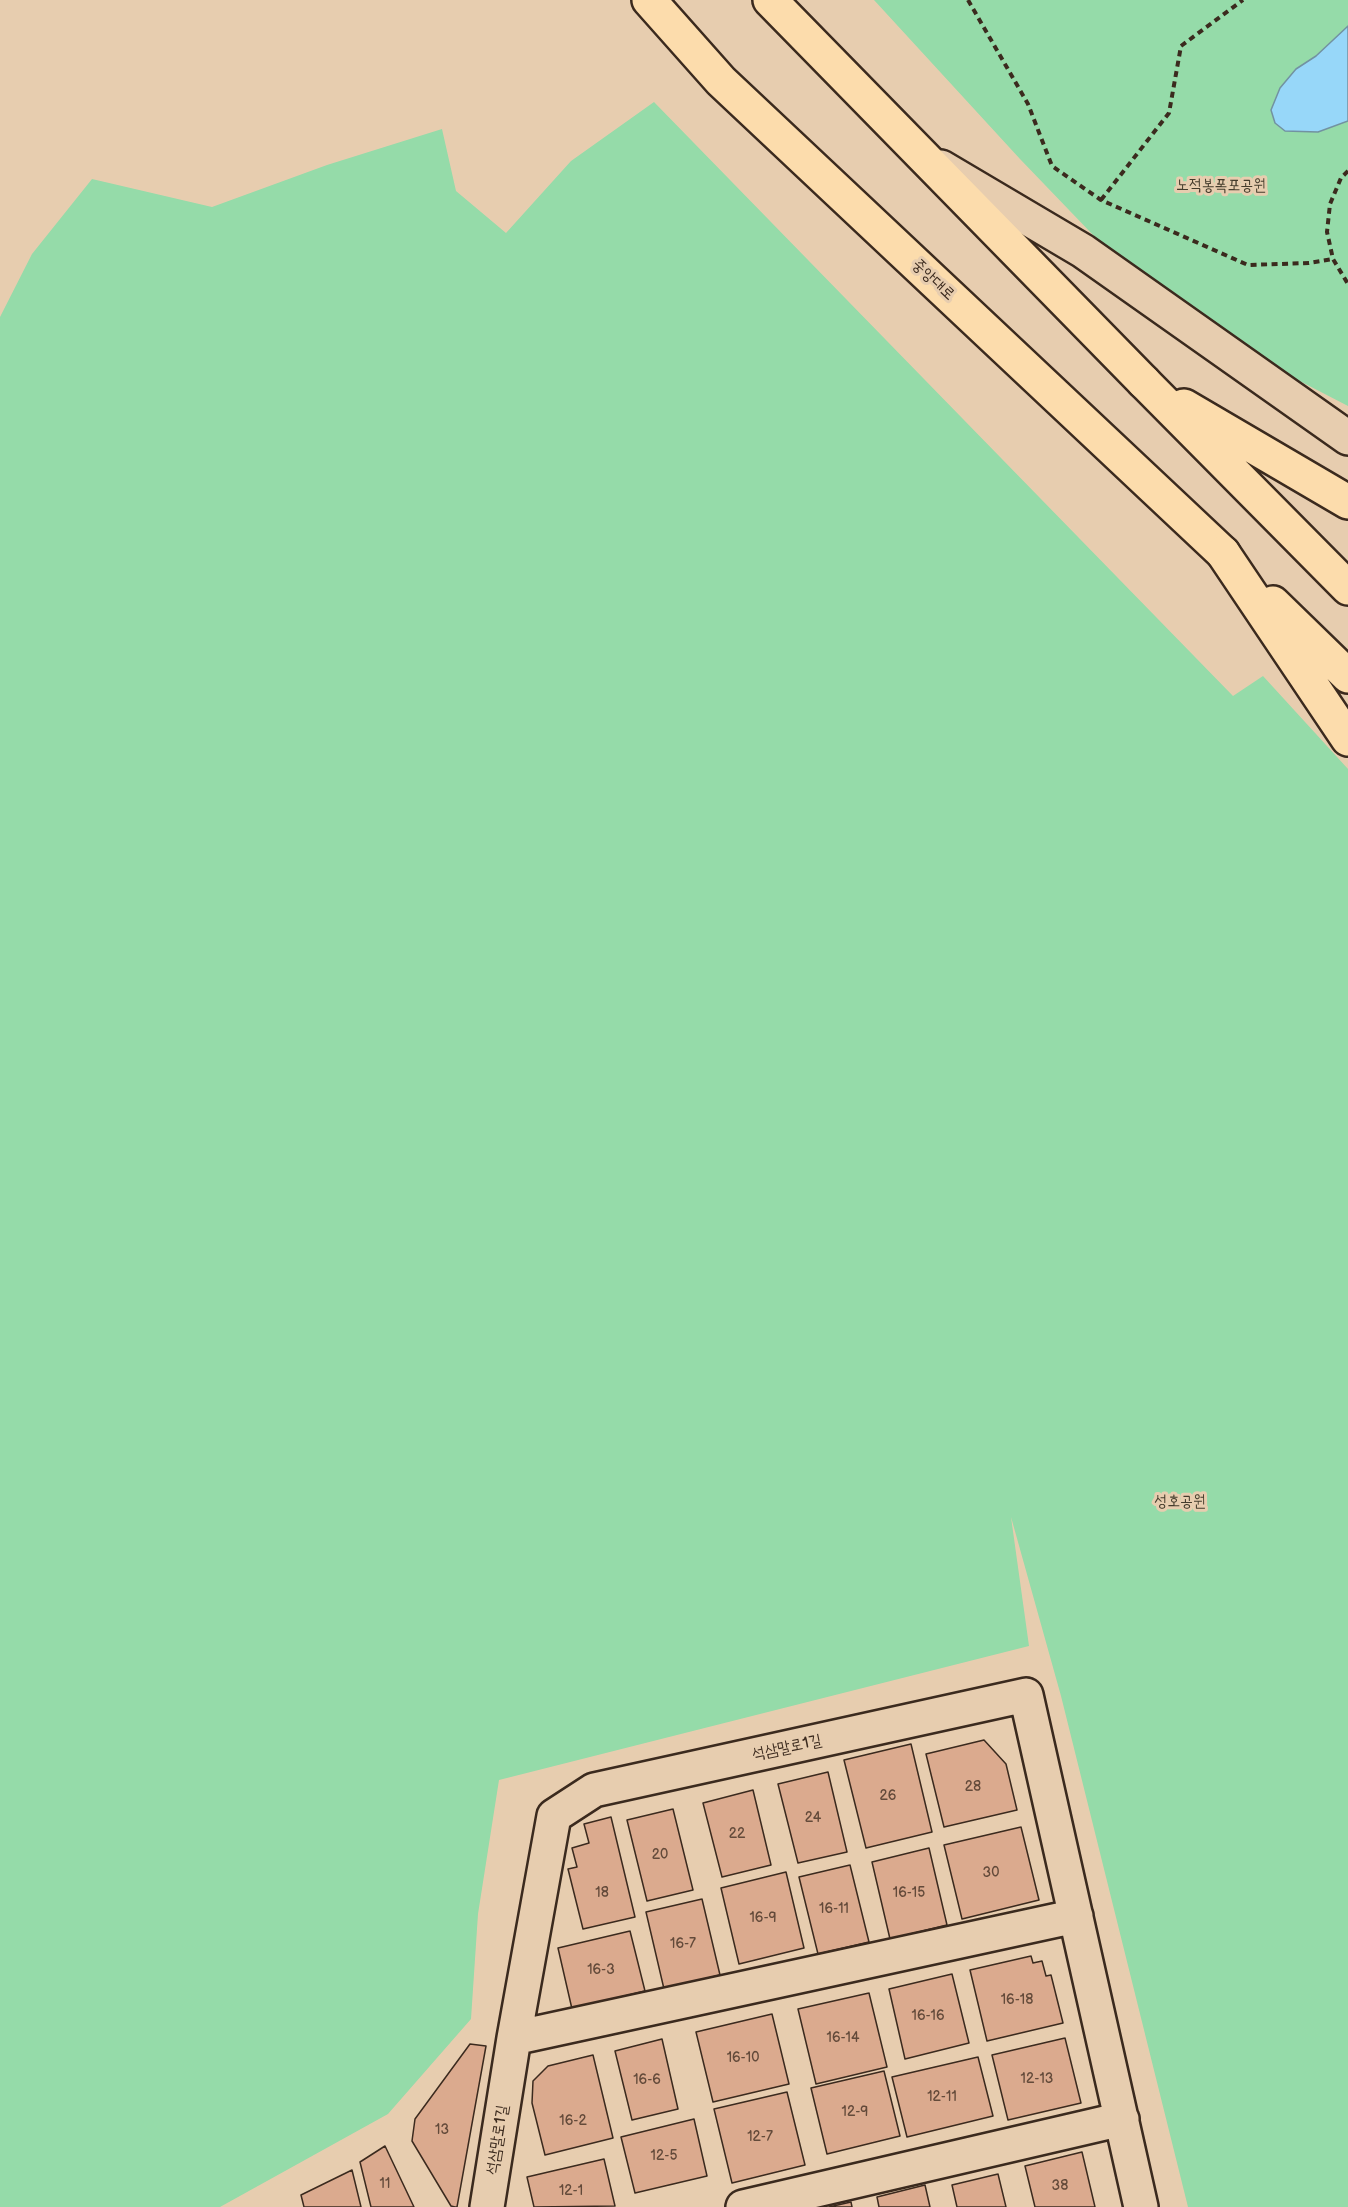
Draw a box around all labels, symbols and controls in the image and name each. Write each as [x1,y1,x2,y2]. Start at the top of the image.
park label: 노적봉폭포공원 [1176,176,1266,196]
street label: 중앙대로 [908,255,958,305]
park label: 성호공원 [1154,1492,1206,1512]
street label: 석삼말로1길 [750,1731,824,1765]
house number: 28 [965,1779,981,1795]
house number: 26 [880,1788,896,1804]
house number: 24 [805,1810,821,1826]
house number: 22 [729,1826,745,1842]
house number: 20 [652,1847,668,1863]
house number: 30 [983,1865,999,1881]
house number: 18 [595,1885,609,1901]
house number: 16-15 [893,1885,925,1901]
house number: 16-11 [819,1901,849,1917]
house number: 16-9 [749,1910,777,1926]
house number: 16-7 [670,1936,696,1952]
house number: 16-3 [587,1962,615,1978]
house number: 16-18 [1001,1992,1033,2008]
house number: 16-16 [911,2008,945,2024]
house number: 16-14 [826,2030,860,2046]
house number: 16-10 [727,2050,759,2066]
house number: 12-13 [1021,2071,1053,2087]
house number: 16-6 [633,2072,661,2088]
house number: 12-11 [927,2089,957,2105]
street label: 석삼말로1길 [483,2104,513,2176]
house number: 12-9 [842,2104,868,2120]
house number: 16-2 [559,2113,587,2129]
house number: 13 [435,2122,449,2138]
house number: 12-7 [747,2129,773,2145]
house number: 12-5 [651,2148,677,2164]
house number: 11 [380,2176,390,2192]
house number: 38 [1052,2178,1068,2194]
house number: 12-1 [559,2183,583,2199]

